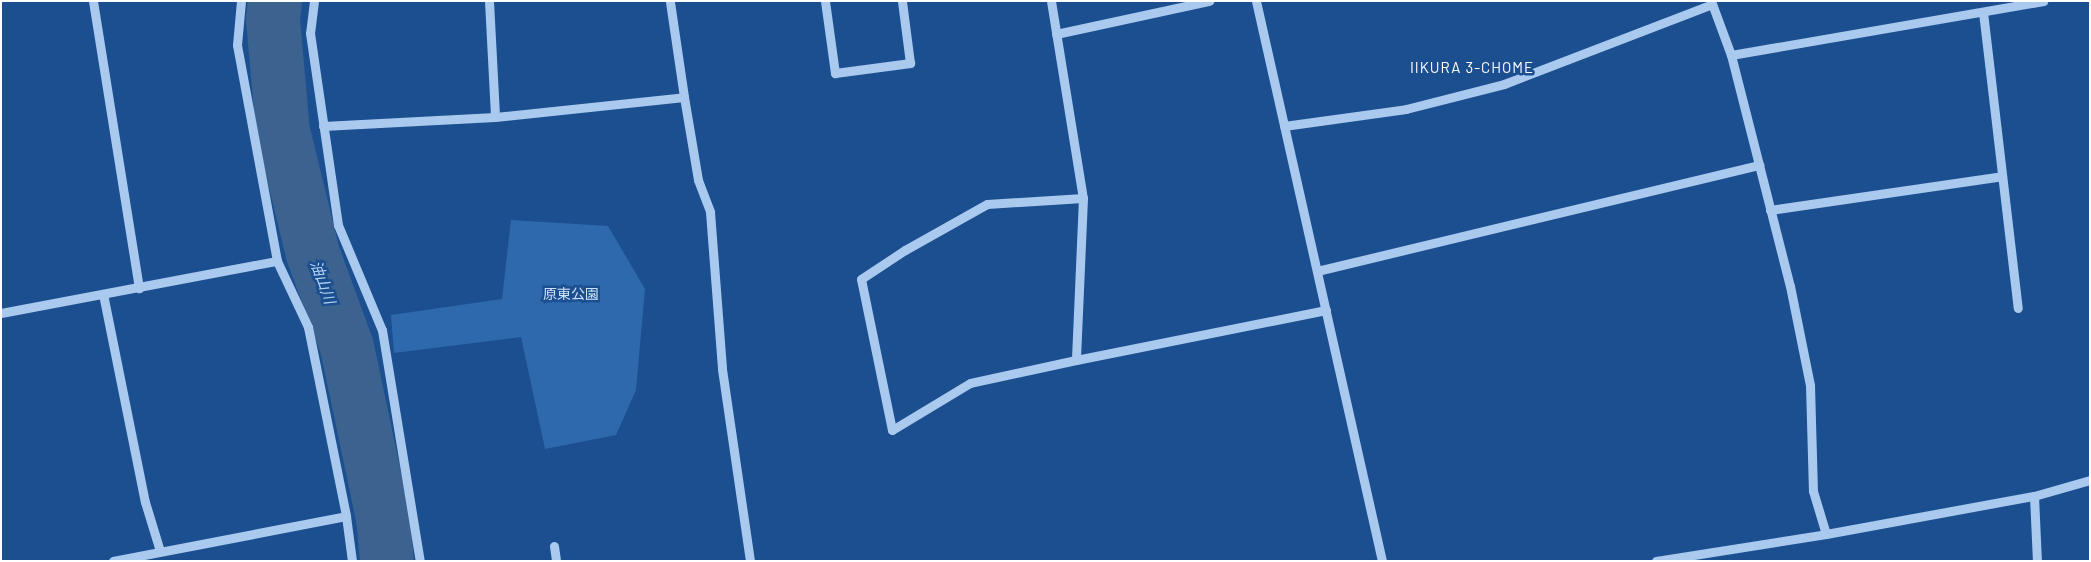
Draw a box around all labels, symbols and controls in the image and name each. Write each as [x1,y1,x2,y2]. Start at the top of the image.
district label: IIKURA 3-CHOME [1408,59,1536,77]
water label: 油山川 [307,258,339,306]
park label: 原東公園 [543,286,599,302]

